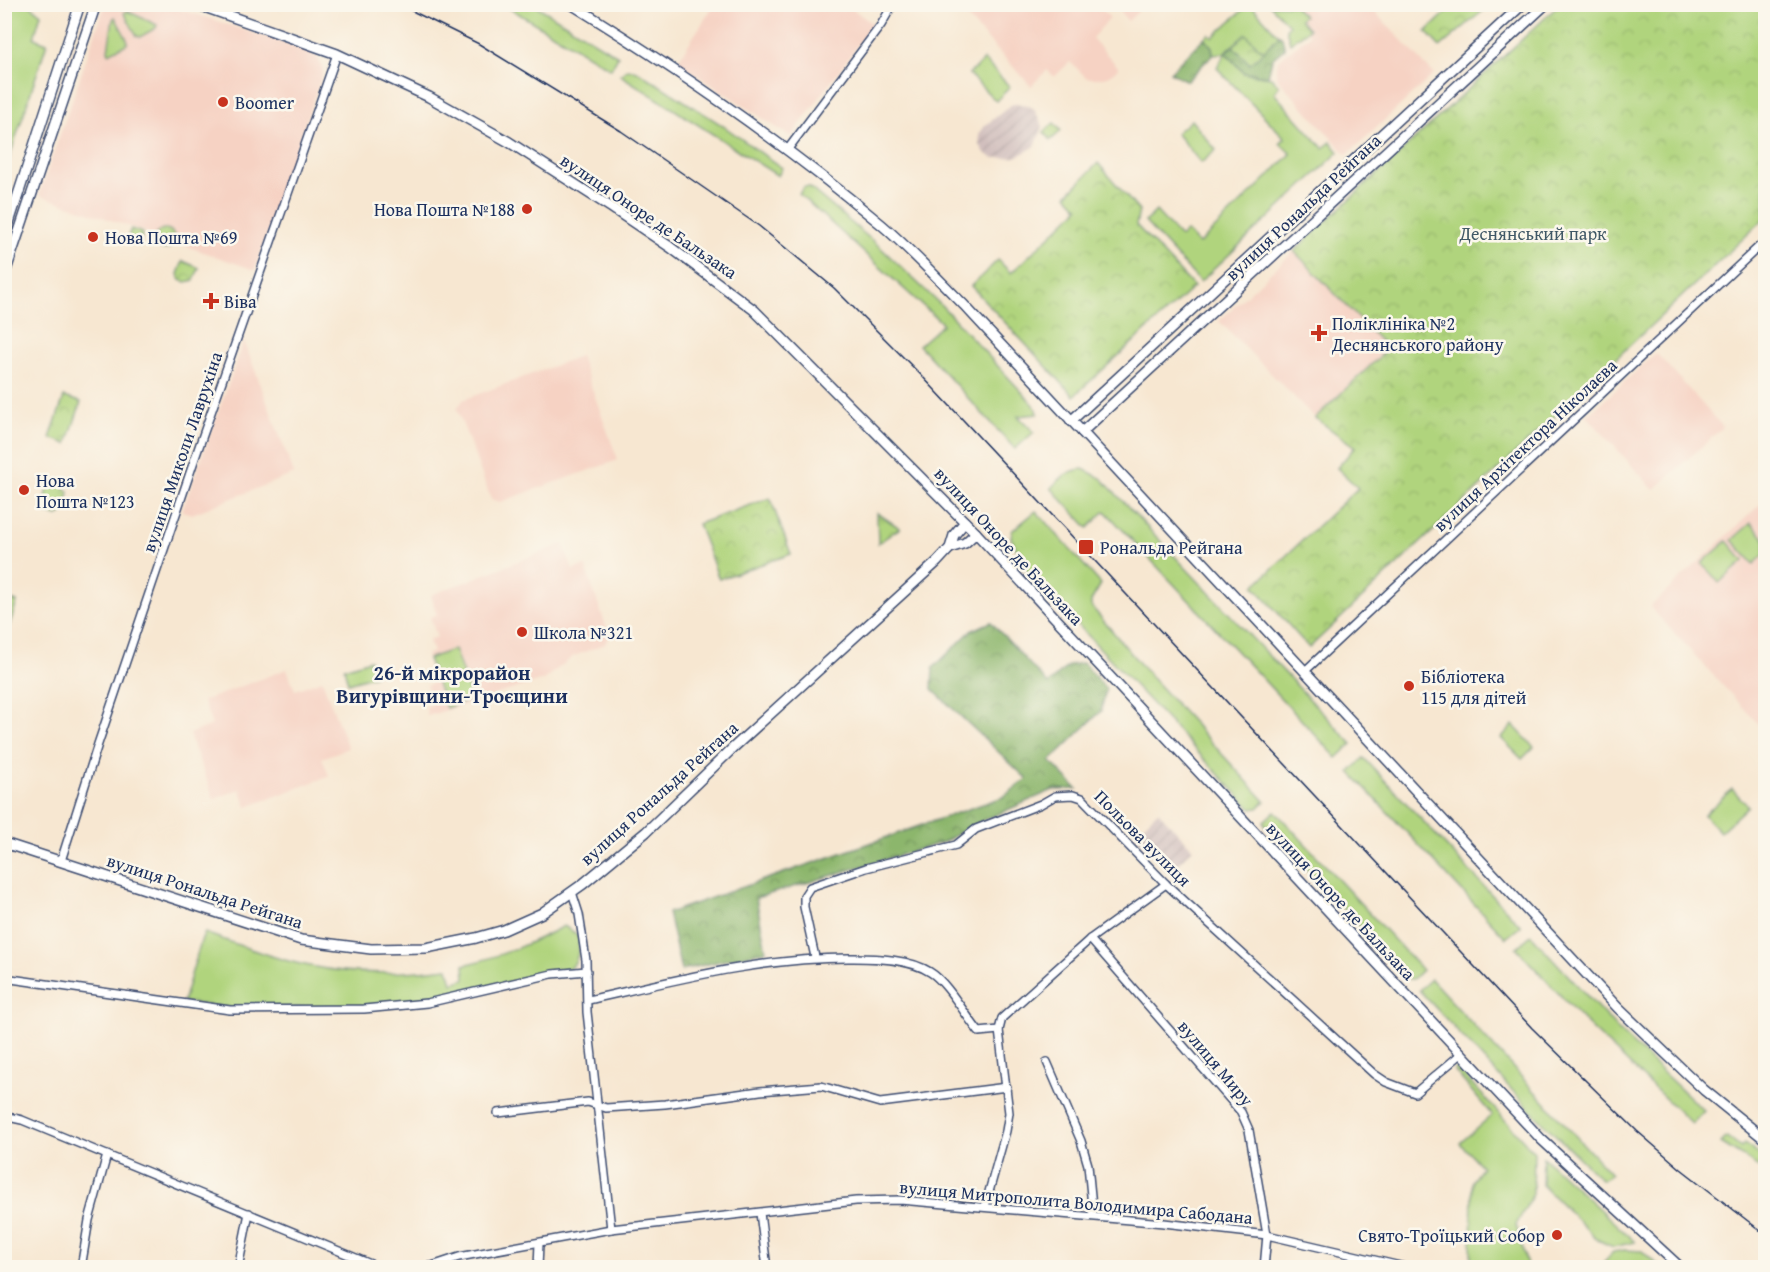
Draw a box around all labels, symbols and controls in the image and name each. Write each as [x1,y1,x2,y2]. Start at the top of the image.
place label: Boomer [235,89,295,116]
marker: Boomer [216,95,230,109]
street label: вулиця Рональда Рейгана [1219,127,1387,287]
street label: вулиця Оноре де Бальзака [555,147,743,286]
place label: Нова Пошта №188 [374,196,515,223]
marker: Нова Пошта №188 [520,202,534,216]
park label: Деснянський парк [1458,220,1607,247]
place label: Нова Пошта №69 [105,224,237,251]
marker: Нова Пошта №69 [86,230,100,244]
place label: Віва [224,288,257,315]
marker: Віва [202,292,220,310]
place label: Поліклініка №2 Деснянського району [1331,310,1504,358]
marker: Поліклініка №2 Деснянського району [1310,324,1328,342]
street label: вулиця Миколи Лаврухіна [135,348,229,556]
street label: вулиця Архітектора Ніколаєва [1427,352,1623,538]
street label: вулиця Оноре де Бальзака [928,461,1090,632]
place label: Нова Пошта №123 [36,467,135,515]
marker: Нова Пошта №123 [17,483,31,497]
place label: Рональда Рейгана [1100,534,1243,561]
marker: Рональда Рейгана [1077,538,1095,556]
place label: Школа №321 [534,619,633,646]
marker: Школа №321 [515,625,529,639]
district label: 26-й мікрорайон Вигурівщини-Троєщини [336,658,568,710]
place label: Бібліотека 115 для дітей [1421,663,1527,711]
marker: Бібліотека 115 для дітей [1402,679,1416,693]
street label: вулиця Рональда Рейгана [574,714,744,871]
street label: Польова вулиця [1088,783,1198,893]
street label: вулиця Оноре де Бальзака [1260,816,1422,987]
street label: вулиця Рональда Рейгана [104,847,307,936]
street label: вулиця Миру [1172,1014,1260,1112]
street label: вулиця Митрополита Володимира Сабодана [898,1173,1254,1231]
place label: Свято-Троїцький Собор [1358,1222,1545,1249]
marker: Свято-Троїцький Собор [1550,1228,1564,1242]

